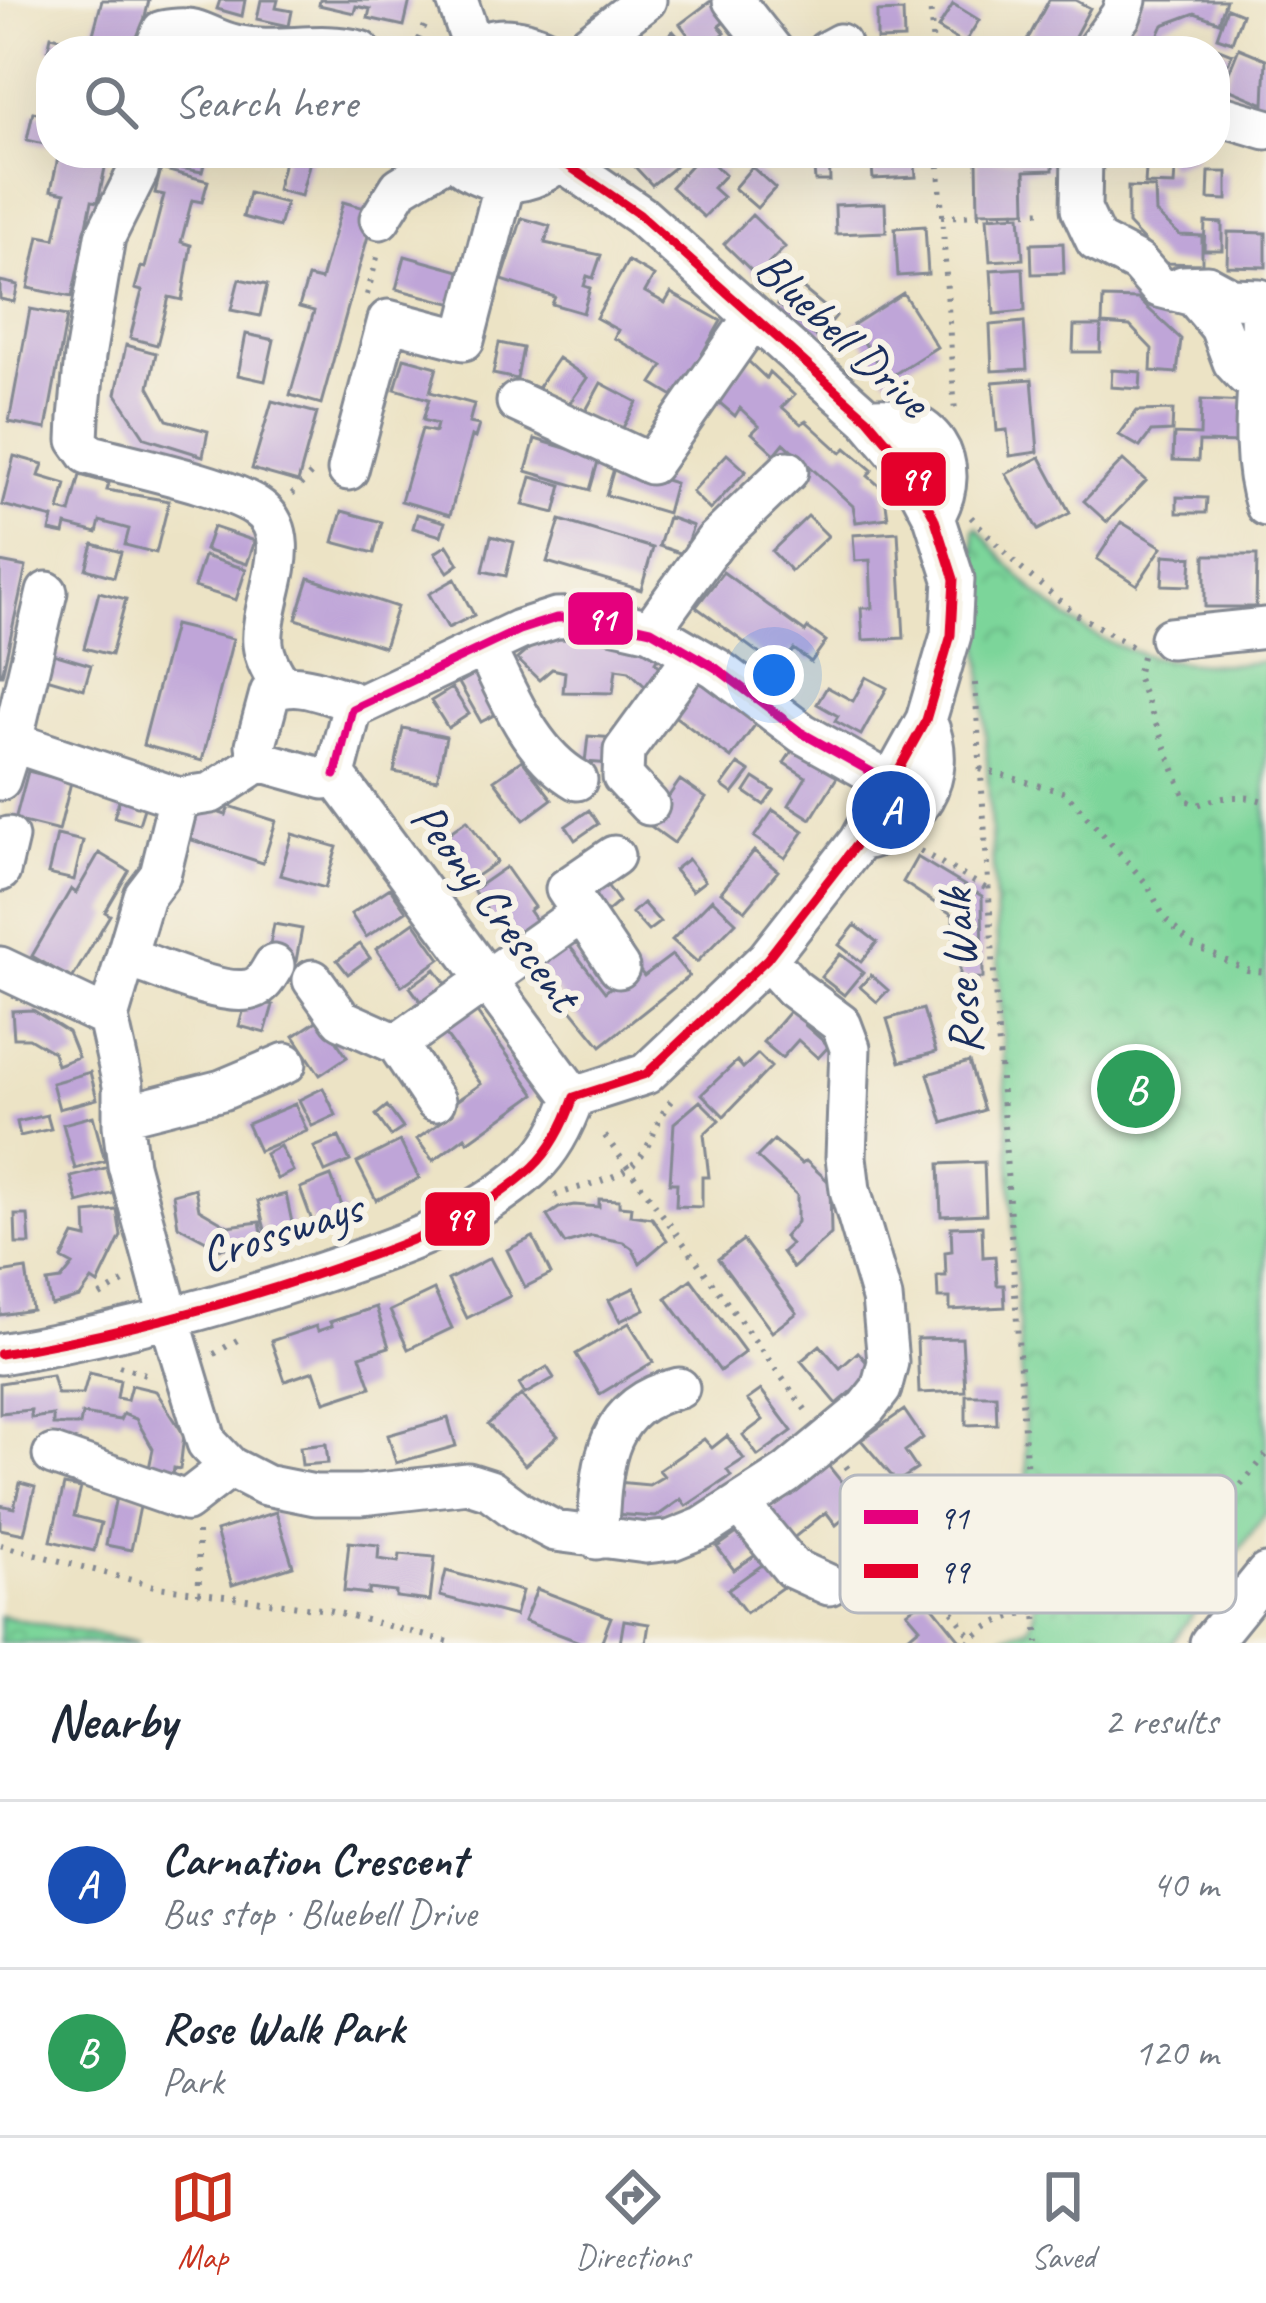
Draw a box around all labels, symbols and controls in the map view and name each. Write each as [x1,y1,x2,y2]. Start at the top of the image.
search box [36,36,1230,168]
icon: search [78,69,144,135]
text: Search here [174,74,357,131]
street label: Bluebell Drive [743,238,945,432]
line badge: 99 [879,450,948,508]
text: 99 [900,458,932,500]
line badge: 91 [566,590,635,647]
text: 91 [586,598,619,640]
your location [744,645,804,705]
pin: A [852,765,930,855]
street label: Peony Crescent [398,790,596,1025]
street label: Rose Walk [924,884,996,1057]
pin: B [1097,1044,1175,1134]
street label: Crossways [193,1176,373,1285]
line badge: 99 [423,1190,492,1248]
text: 99 [444,1198,476,1240]
legend [840,1475,1236,1613]
text: 91 [939,1497,971,1539]
text: 99 [939,1551,972,1593]
text: Nearby [48,1689,176,1753]
text: 2 results [1104,1697,1218,1746]
text: Carnation Crescent [162,1832,466,1889]
text: A [77,1860,97,1909]
text: 40 m [1152,1860,1218,1909]
text: Bus stop · Bluebell Drive [162,1889,476,1938]
text: Rose Walk Park [162,2000,404,2057]
text: B [77,2028,97,2077]
text: 120 m [1134,2028,1218,2077]
text: Park [162,2057,224,2106]
tab: Map [170,2164,236,2278]
tab: Directions [576,2164,690,2278]
tab: Saved [1030,2164,1096,2278]

